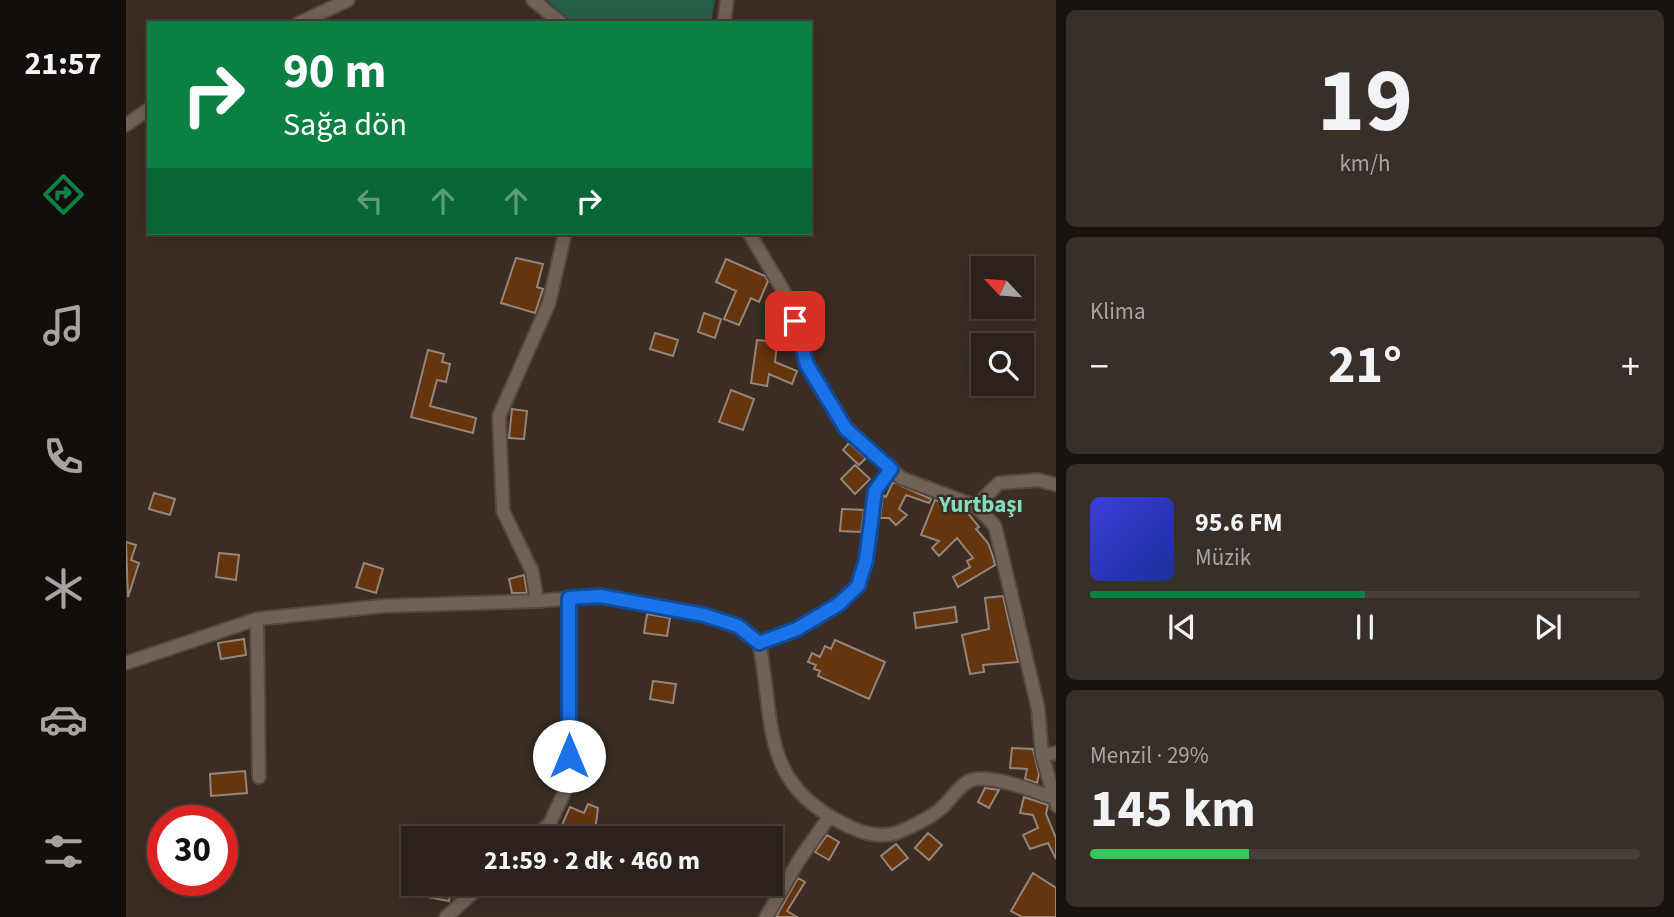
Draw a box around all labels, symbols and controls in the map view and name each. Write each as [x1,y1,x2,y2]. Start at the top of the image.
text: 90 m [283,37,387,107]
text: 19 [1317,37,1413,166]
text: 21:57 [24,41,102,87]
icon: right [168,49,259,140]
text: Sağa dön [283,102,407,148]
text: km/h [1339,147,1391,180]
icon: directions [39,170,88,219]
icon: left [351,182,389,220]
icon: ahead [424,182,462,220]
icon: ahead [497,182,535,220]
icon: right [570,182,608,220]
north arrow [971,256,1034,318]
map controls [971,256,1034,396]
pin [765,291,825,351]
text: Klima [1090,295,1146,328]
icon: music [39,301,88,350]
icon: arrive [776,302,814,340]
text: 21° [1328,329,1402,403]
button: search [971,333,1034,396]
text: − [1090,340,1109,394]
text: + [1621,340,1640,394]
icon: phone [39,432,88,481]
district label: Yurtbaşı [938,488,1023,521]
text: 95.6 FM [1195,504,1283,541]
text: Müzik [1195,541,1251,574]
icon: climate [39,564,88,613]
icon: previous [1163,608,1201,646]
icon: pause [1346,608,1384,646]
icon: next [1529,608,1567,646]
icon: car [39,695,88,744]
position arrow [532,719,606,793]
text: Menzil · 29% [1090,739,1209,772]
text: 145 km [1090,773,1256,847]
speed limit sign: 30 [147,805,238,896]
icon: filters [39,827,88,876]
text: 21:59 · 2 dk · 460 m [484,842,700,879]

